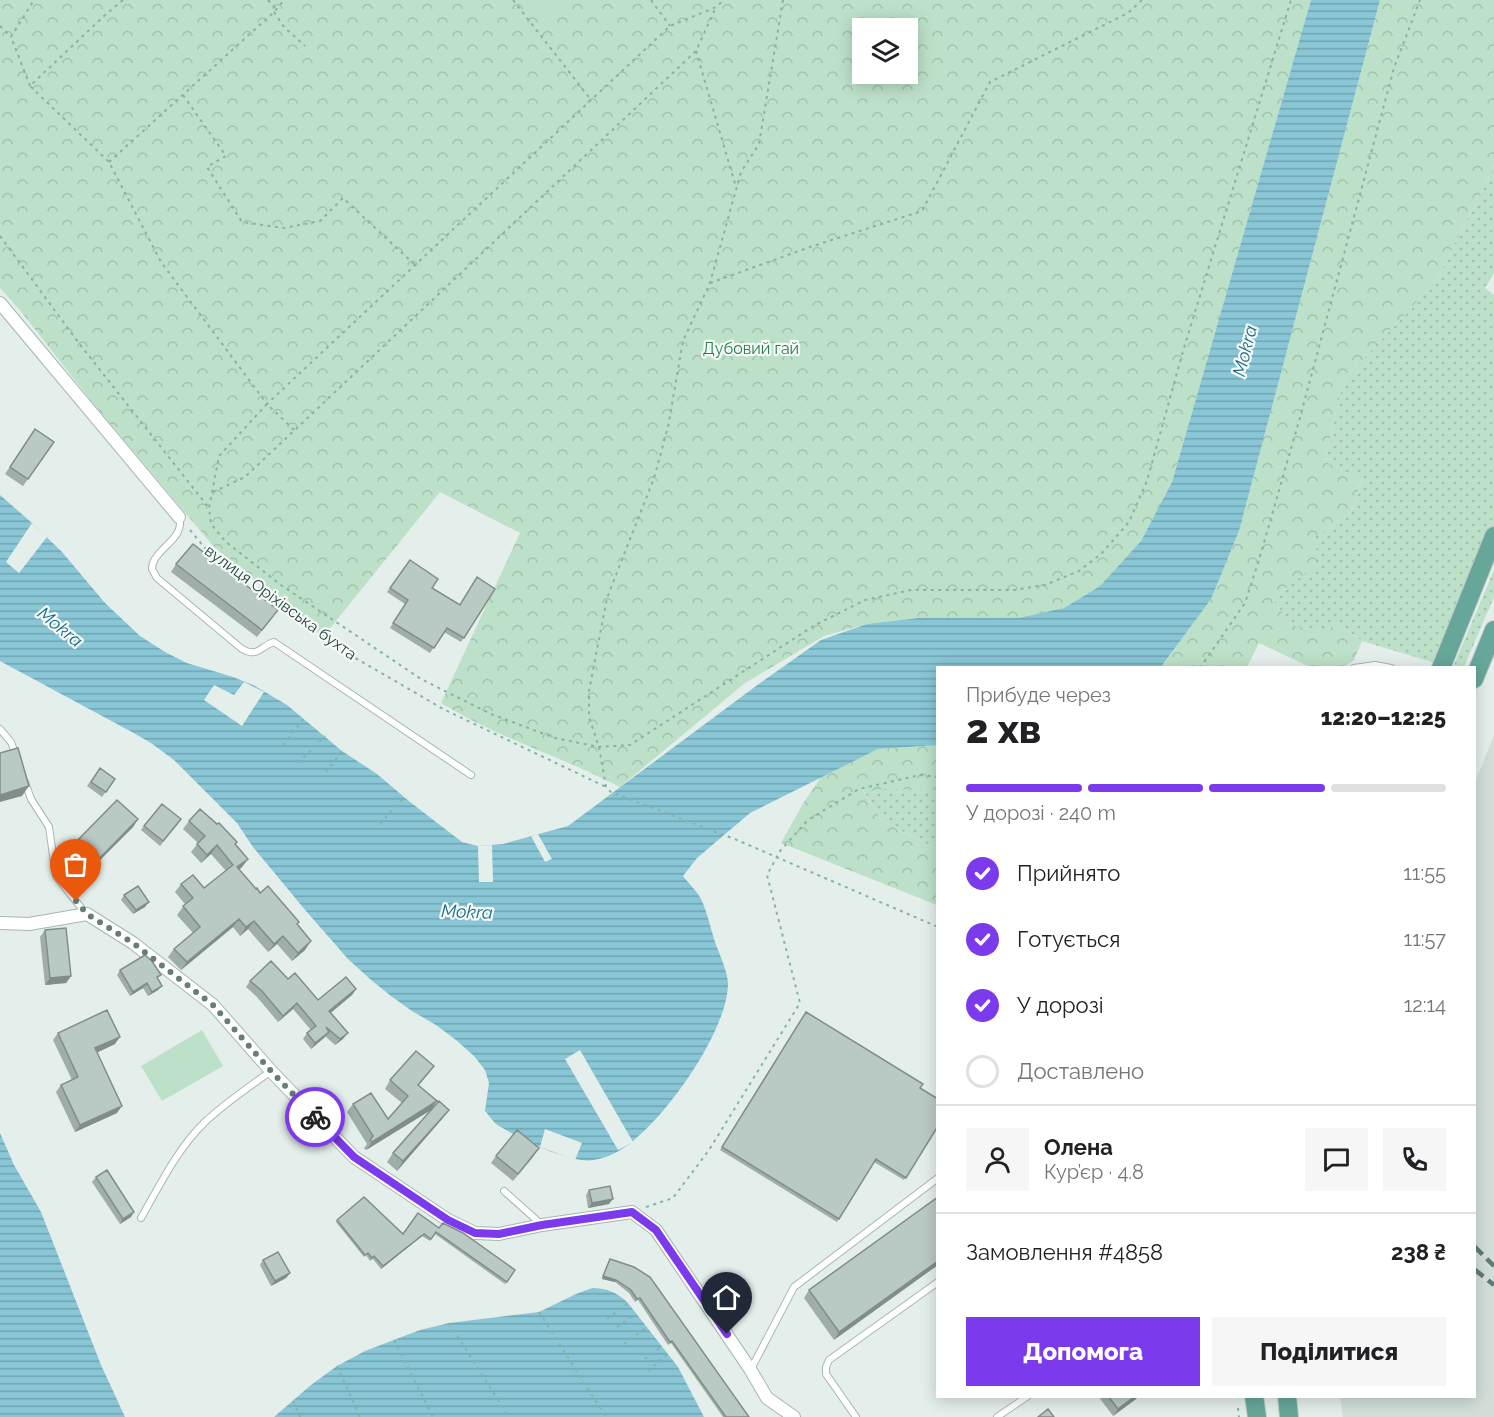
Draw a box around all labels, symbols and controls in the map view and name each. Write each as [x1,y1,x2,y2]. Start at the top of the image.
map controls [852,18,918,84]
button: layers [852,18,918,84]
water label: Mokra [1228,323,1261,378]
park label: Дубовий гай [703,339,799,358]
street label: вулиця Оріхівська бухта [201,541,360,664]
water label: Mokra [34,602,87,651]
text: Прибуде через [966,683,1111,707]
text: 12:20–12:25 [1321,704,1446,730]
text: 2 хв [966,706,1041,752]
text: У дорозі · 240 m [966,801,1116,825]
pin [50,839,101,901]
icon: bag [59,848,92,881]
icon: check [966,857,999,890]
text: Прийнято [1017,860,1120,886]
text: 11:55 [1403,861,1446,885]
water label: Mokra [441,900,493,923]
icon: check [966,923,999,956]
text: Готується [1017,926,1120,952]
text: 11:57 [1404,927,1446,951]
icon: check [966,989,999,1022]
text: У дорозі [1017,992,1104,1018]
text: 12:14 [1404,993,1446,1017]
text: Доставлено [1017,1058,1144,1084]
courier [285,1087,345,1147]
icon: bike [299,1101,332,1134]
button: person [966,1128,1029,1191]
button: chat [1305,1128,1368,1191]
button: phone [1383,1128,1446,1191]
text: Олена [1044,1134,1113,1160]
text: Кур’єр · 4.8 [1044,1160,1144,1184]
text: Замовлення #4858 [966,1239,1163,1265]
text: 238 ₴ [1391,1239,1446,1265]
pin [701,1272,752,1334]
icon: home [710,1281,743,1314]
button: Допомога [966,1317,1200,1386]
button: Поділитися [1212,1317,1446,1386]

